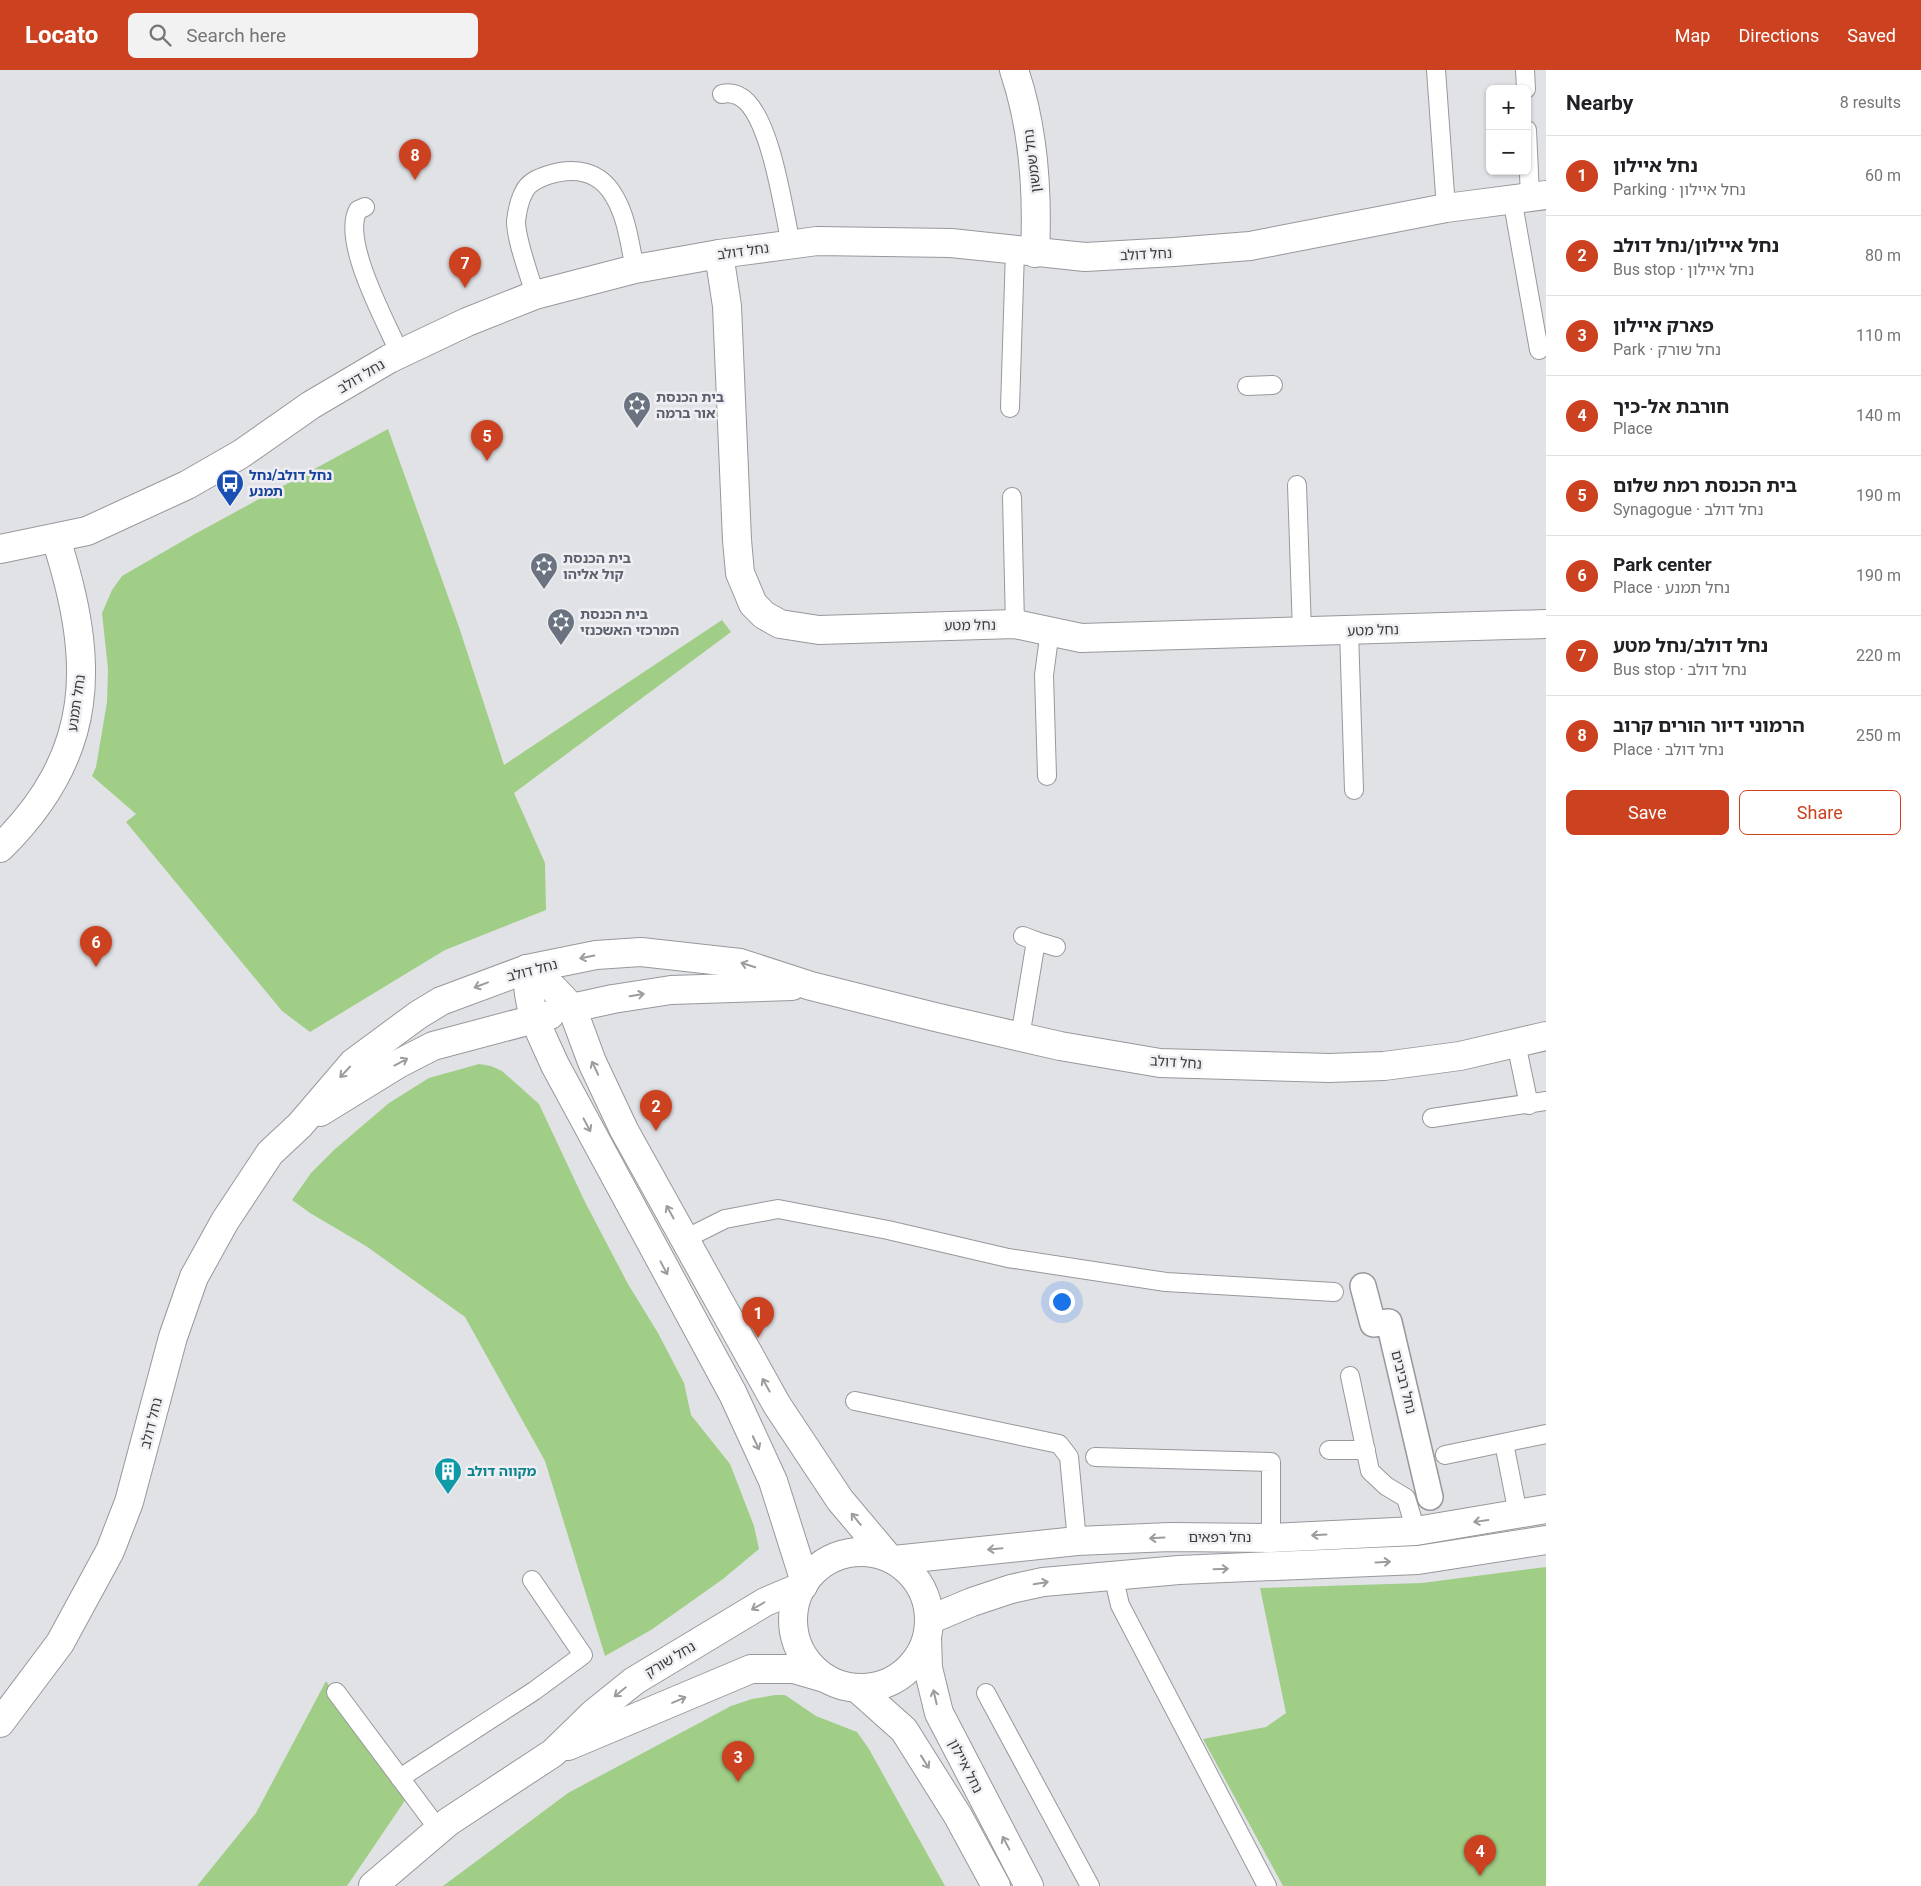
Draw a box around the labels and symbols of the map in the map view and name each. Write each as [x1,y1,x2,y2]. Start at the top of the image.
street label: נחל שמשון [1020,128,1044,194]
pin: 8 [399,139,431,180]
street label: נחל דולב [716,239,770,263]
street label: נחל דולב [1120,245,1172,263]
pin: 7 [449,247,481,288]
street label: נחל דולב [335,356,387,396]
place label: בית הכנסת אור ברמה [656,389,724,421]
synagogue icon: בית הכנסת אור ברמה [622,390,652,429]
pin: 5 [471,420,503,461]
place label: נחל דולב/נחל תמנע [249,467,332,499]
bus stop icon: נחל דולב/נחל תמנע [215,468,245,507]
place label: בית הכנסת קול אליהו [563,550,631,582]
synagogue icon: בית הכנסת קול אליהו [529,551,559,590]
place label: בית הכנסת המרכזי האשכנזי [580,606,679,638]
synagogue icon: בית הכנסת המרכזי האשכנזי [546,607,576,646]
street label: נחל מטע [944,617,996,633]
street label: נחל מטע [1347,621,1399,639]
street label: נחל תמנע [64,674,88,732]
pin: 6 [80,926,112,967]
one-way arrow [579,953,595,962]
street label: נחל דולב [505,956,559,984]
one-way arrow [740,960,756,970]
one-way arrow [474,981,489,990]
one-way arrow [629,990,645,1000]
street label: נחל דולב [1150,1052,1202,1072]
one-way arrow [393,1057,408,1066]
one-way arrow [590,1061,599,1076]
one-way arrow [339,1065,351,1078]
pin: 2 [640,1090,672,1131]
one-way arrow [583,1117,592,1132]
one-way arrow [665,1205,675,1220]
one-way arrow [659,1261,669,1276]
your location [1049,1289,1075,1315]
pin: 1 [742,1297,774,1338]
street label: נחל רביבים [1388,1349,1420,1415]
one-way arrow [761,1377,771,1392]
street label: נחל דולב [137,1396,165,1450]
one-way arrow [751,1435,761,1450]
building icon: מקווה דולב [433,1456,463,1495]
place label: מקווה דולב [467,1463,537,1479]
one-way arrow [851,1513,862,1526]
one-way arrow [1473,1516,1489,1526]
street label: נחל רפאים [1189,1529,1251,1545]
one-way arrow [1311,1531,1327,1540]
one-way arrow [1149,1533,1165,1542]
one-way arrow [987,1544,1003,1554]
one-way arrow [1375,1557,1391,1566]
one-way arrow [1212,1564,1229,1574]
one-way arrow [1033,1577,1049,1587]
one-way arrow [751,1601,766,1611]
street label: נחל שורק [642,1638,698,1680]
one-way arrow [614,1686,627,1697]
one-way arrow [930,1690,939,1706]
one-way arrow [671,1695,686,1704]
street label: נחל איילון [946,1736,986,1796]
pin: 3 [722,1741,754,1782]
one-way arrow [920,1754,930,1768]
pin: 4 [1464,1835,1496,1876]
one-way arrow [1001,1836,1011,1851]

